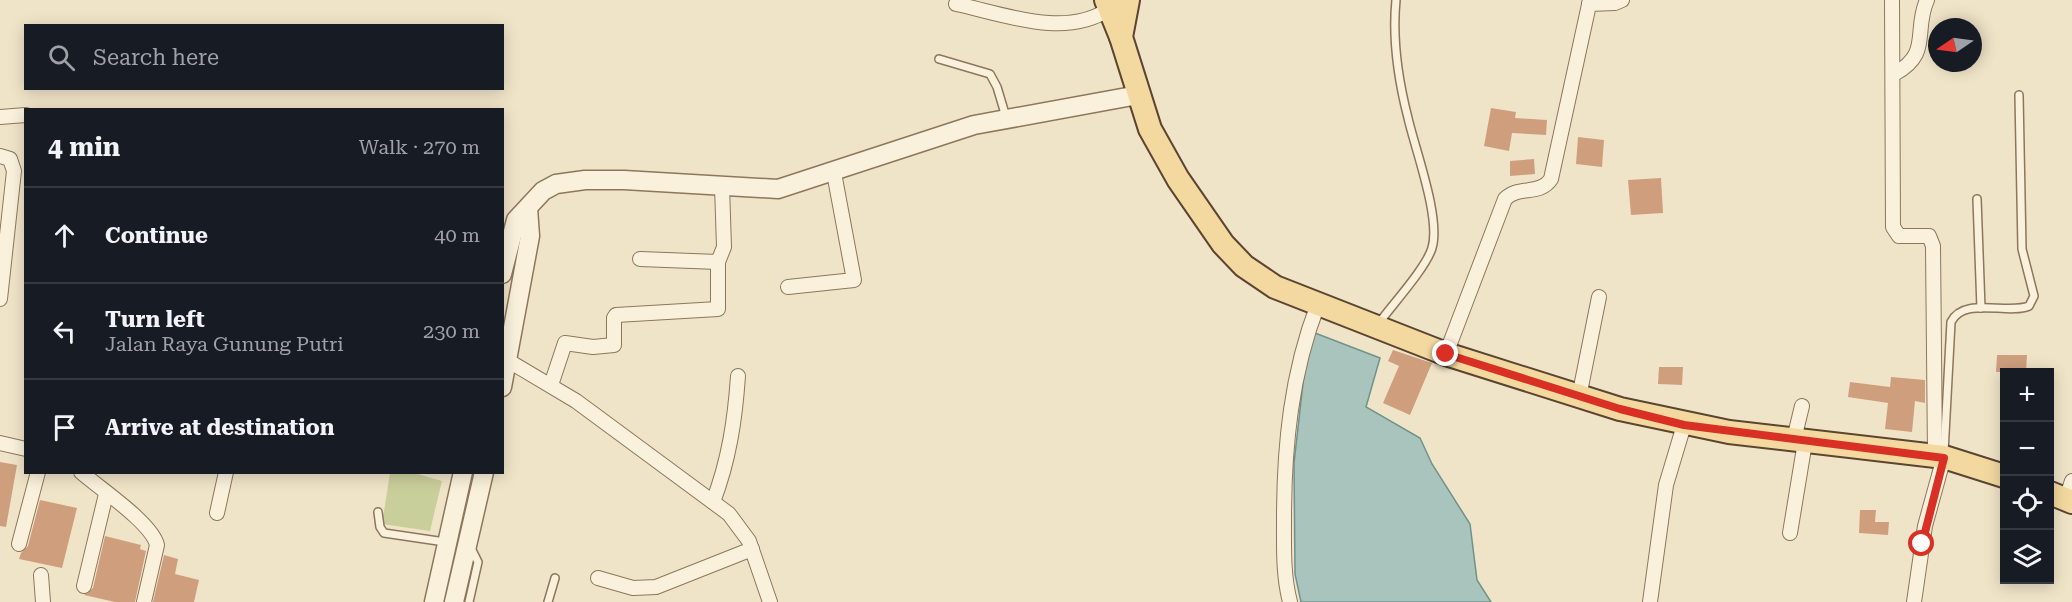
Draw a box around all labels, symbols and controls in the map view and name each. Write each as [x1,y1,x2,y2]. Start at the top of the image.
north arrow [1928,18,1982,72]
search box [24,24,504,90]
icon: search [45,41,78,74]
text: Search here [93,45,219,70]
text: 4 min [48,132,120,162]
text: Walk · 270 m [359,135,480,159]
icon: ahead [48,219,81,252]
text: Continue [105,223,208,248]
text: 40 m [434,223,480,247]
text: Turn left [105,307,205,332]
icon: left [48,315,81,348]
text: 230 m [423,319,480,343]
text: Jalan Raya Gunung Putri [105,332,344,356]
route end [1432,340,1458,366]
map controls [2000,368,2054,584]
button: + [2000,368,2054,422]
icon: arrive [48,411,81,444]
text: Arrive at destination [105,415,334,440]
button: − [2000,422,2054,476]
button: locate [2000,476,2054,530]
route start [1908,530,1934,556]
button: layers [2000,530,2054,584]

